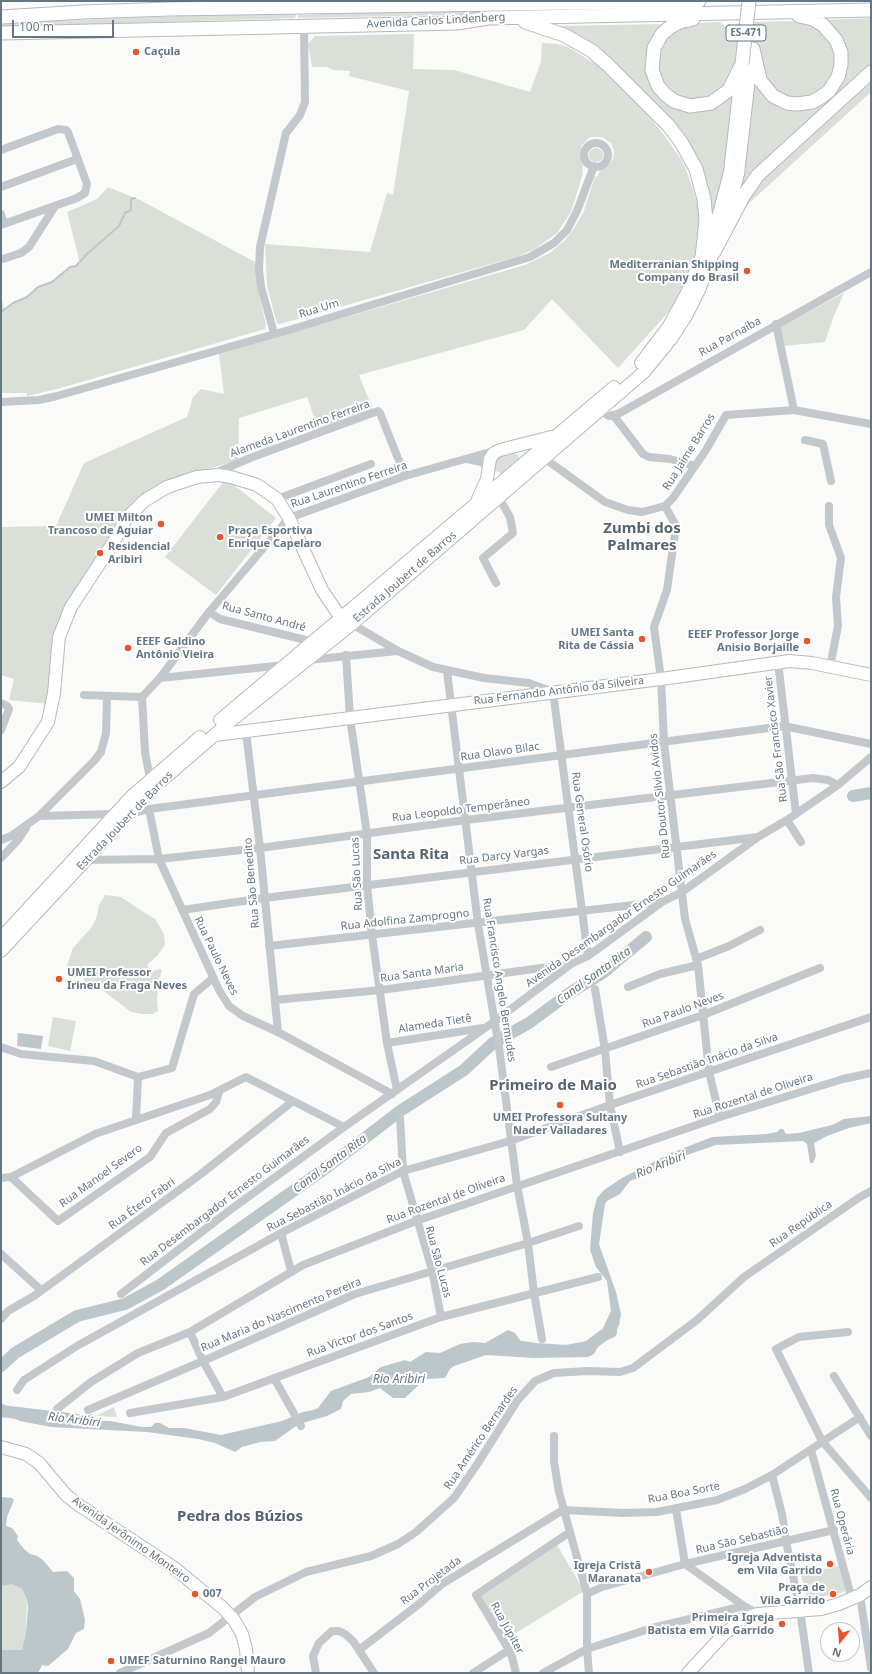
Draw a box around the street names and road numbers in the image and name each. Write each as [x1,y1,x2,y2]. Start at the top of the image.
street label: Avenida Carlos Lindenberg [366,11,506,31]
road number: ES-471 [726,25,766,41]
street label: Rua Um [297,297,341,321]
street label: Rua Parnaíba [697,315,763,359]
street label: Alameda Laurentino Ferreira [228,398,372,460]
street label: Rua Jaime Barros [660,411,718,493]
street label: Rua Laurentino Ferreira [289,459,409,511]
street label: Estrada Joubert de Barros [351,529,459,625]
street label: Rua Santo André [221,599,307,635]
street label: Rua Fernando Antônio da Silveira [473,674,645,708]
street label: Rua São Francisco Xavier [762,675,790,803]
street label: Rua Doutor Silvio Avidos [647,733,673,859]
street label: Rua Olavo Bilac [460,740,540,764]
street label: Estrada Joubert de Barros [74,769,176,873]
street label: Rua General Osório [568,771,596,873]
street label: Rua Leopoldo Temperâneo [391,795,531,825]
street label: Rua São Benedito [241,837,263,929]
street label: Rua São Lucas [348,837,366,911]
street label: Rua Darcy Vargas [458,844,550,868]
street label: Avenida Desembargador Ernesto Guimarães [523,848,719,990]
street label: Rua Francisco Angelo Bermudes [479,897,519,1063]
street label: Rua Adolfina Zamprogno [340,907,470,933]
street label: Rua Paulo Neves [191,914,241,998]
street label: Rua Santa Maria [379,961,465,985]
street label: Rua Paulo Neves [640,989,726,1031]
street label: Alameda Tietê [398,1012,472,1036]
street label: Rua Sebastião Inácio da Silva [634,1030,780,1092]
street label: Rua Rozental de Oliveira [691,1070,815,1122]
street label: Rua Desembargador Ernesto Guimarães [138,1133,312,1269]
street label: Rua Manoel Severo [57,1142,145,1210]
street label: Rua Sebastião Inácio da Silva [265,1155,403,1235]
street label: Rua Rozental de Oliveira [385,1171,507,1227]
street label: Rua Étero Fabri [106,1175,178,1233]
street label: Rua República [767,1198,835,1250]
street label: Rua São Lucas [422,1225,454,1299]
street label: Rua Maria do Nascimento Pereira [199,1275,363,1355]
street label: Rua Victor dos Santos [305,1310,415,1360]
street label: Rua Américo Bernardes [441,1384,521,1492]
street label: Rua Boa Sorte [647,1480,721,1506]
street label: Rua Operária [827,1487,857,1557]
street label: Avenida Jerônimo Monteiro [69,1494,193,1586]
street label: Rua São Sebastião [694,1523,790,1557]
street label: Rua Projetada [398,1554,464,1608]
street label: Rua Júpiter [487,1600,527,1656]

